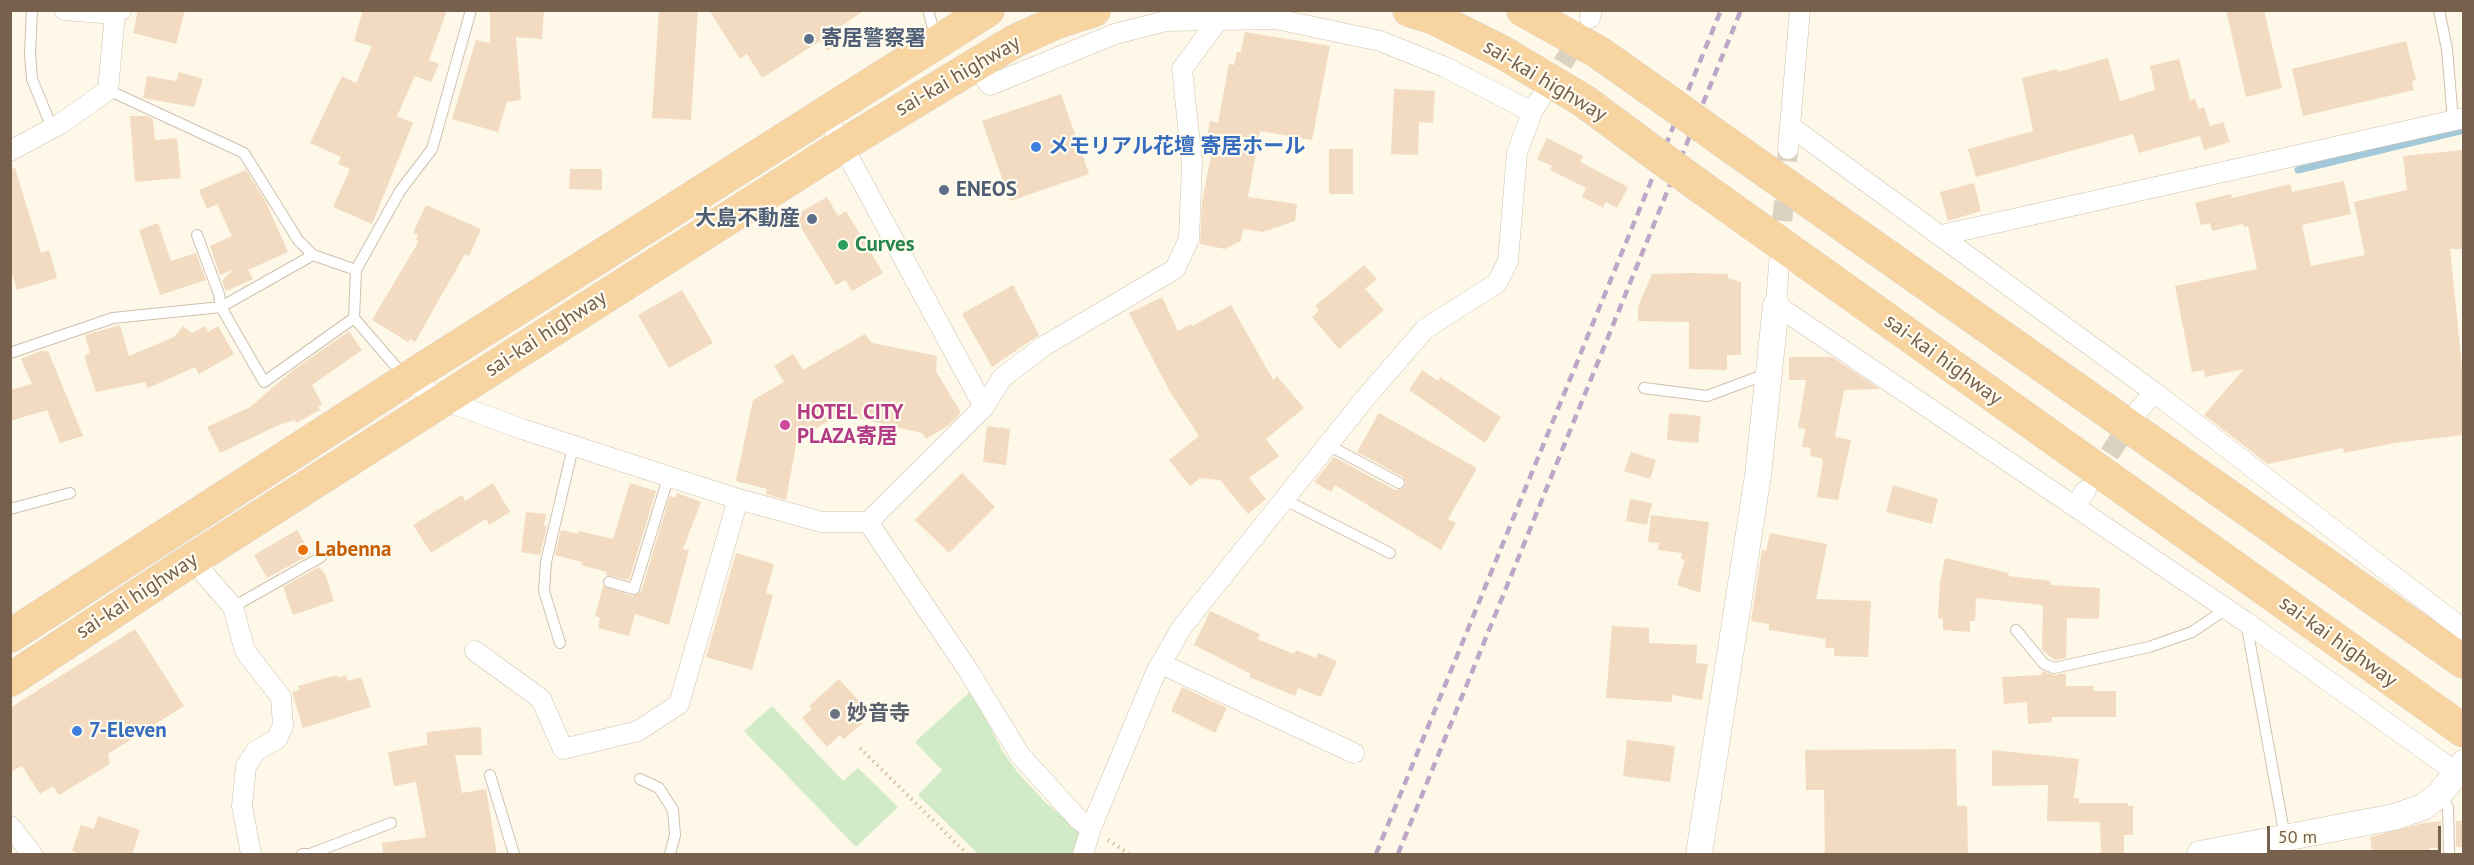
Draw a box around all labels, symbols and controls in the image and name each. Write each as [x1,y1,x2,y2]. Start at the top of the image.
place label: 寄居警察署 [821,26,926,52]
street label: sai-kai highway [891,30,1025,122]
marker: 寄居警察署 [802,32,816,46]
street label: sai-kai highway [1479,34,1611,128]
place label: メモリアル花壇 寄居ホール [1048,134,1305,160]
marker: メモリアル花壇 寄居ホール [1029,140,1043,154]
place label: ENEOS [956,177,1017,203]
marker: ENEOS [937,183,951,197]
place label: 大島不動産 [695,206,800,232]
marker: 大島不動産 [805,212,819,226]
place label: Curves [855,232,915,258]
marker: Curves [836,238,850,252]
street label: sai-kai highway [481,285,611,383]
street label: sai-kai highway [1879,309,2007,411]
place label: HOTEL CITY PLAZA寄居 [797,400,904,450]
marker: HOTEL CITY PLAZA寄居 [778,418,792,432]
place label: Labenna [315,537,391,563]
marker: Labenna [296,543,310,557]
street label: sai-kai highway [72,547,202,645]
street label: sai-kai highway [2274,591,2402,693]
place label: 妙音寺 [847,701,910,727]
marker: 妙音寺 [828,707,842,721]
place label: 7-Eleven [89,718,167,744]
marker: 7-Eleven [70,724,84,738]
scale bar [2270,814,2444,852]
text: 50 m [2278,825,2317,848]

